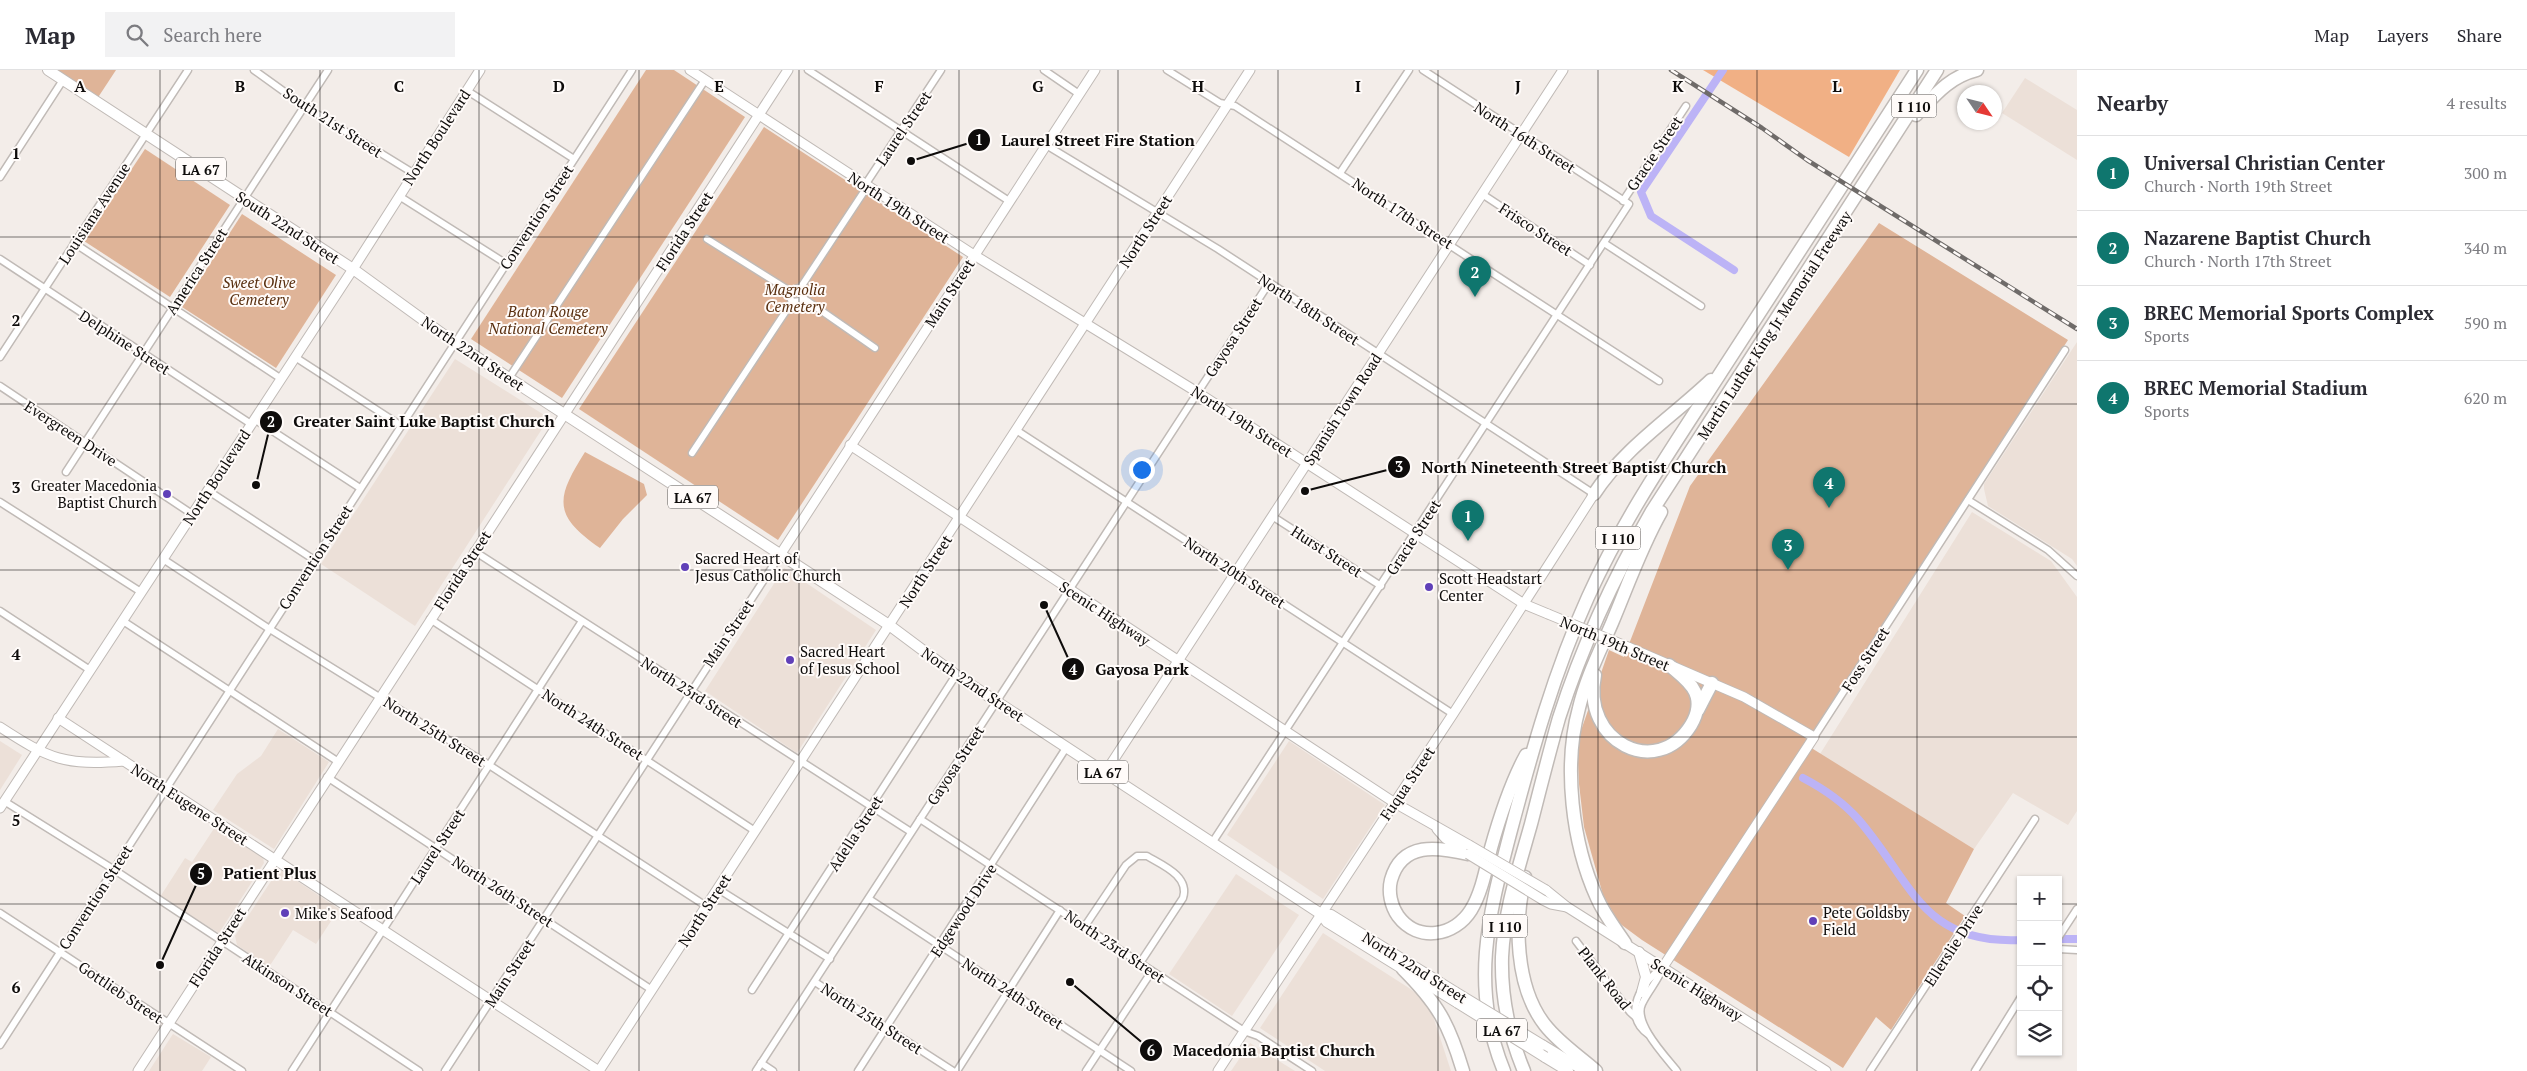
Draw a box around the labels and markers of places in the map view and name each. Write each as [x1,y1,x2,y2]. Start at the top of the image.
callout: Laurel Street Fire Station [966,124,1205,155]
pin: 2 [1459,256,1491,297]
callout: Greater Saint Luke Baptist Church [258,406,565,437]
callout: North Nineteenth Street Baptist Church [1387,452,1737,483]
pin: 4 [1813,467,1845,508]
place label: Greater Macedonia Baptist Church [31,475,157,512]
marker: Greater Macedonia Baptist Church [161,488,173,500]
pin: 1 [1452,500,1484,541]
pin: 3 [1772,529,1804,570]
place label: Sacred Heart of Jesus Catholic Church [695,548,841,585]
marker: Sacred Heart of Jesus Catholic Church [679,561,691,573]
place label: Scott Headstart Center [1439,568,1542,605]
marker: Scott Headstart Center [1423,581,1435,593]
place label: Sacred Heart of Jesus School [800,641,900,678]
marker: Sacred Heart of Jesus School [784,654,796,666]
callout: Gayosa Park [1060,654,1199,685]
callout: Patient Plus [189,858,327,889]
place label: Pete Goldsby Field [1823,902,1910,939]
place label: Mike's Seafood [295,903,393,923]
marker: Mike's Seafood [279,907,291,919]
marker: Pete Goldsby Field [1807,915,1819,927]
callout: Macedonia Baptist Church [1138,1035,1385,1066]

